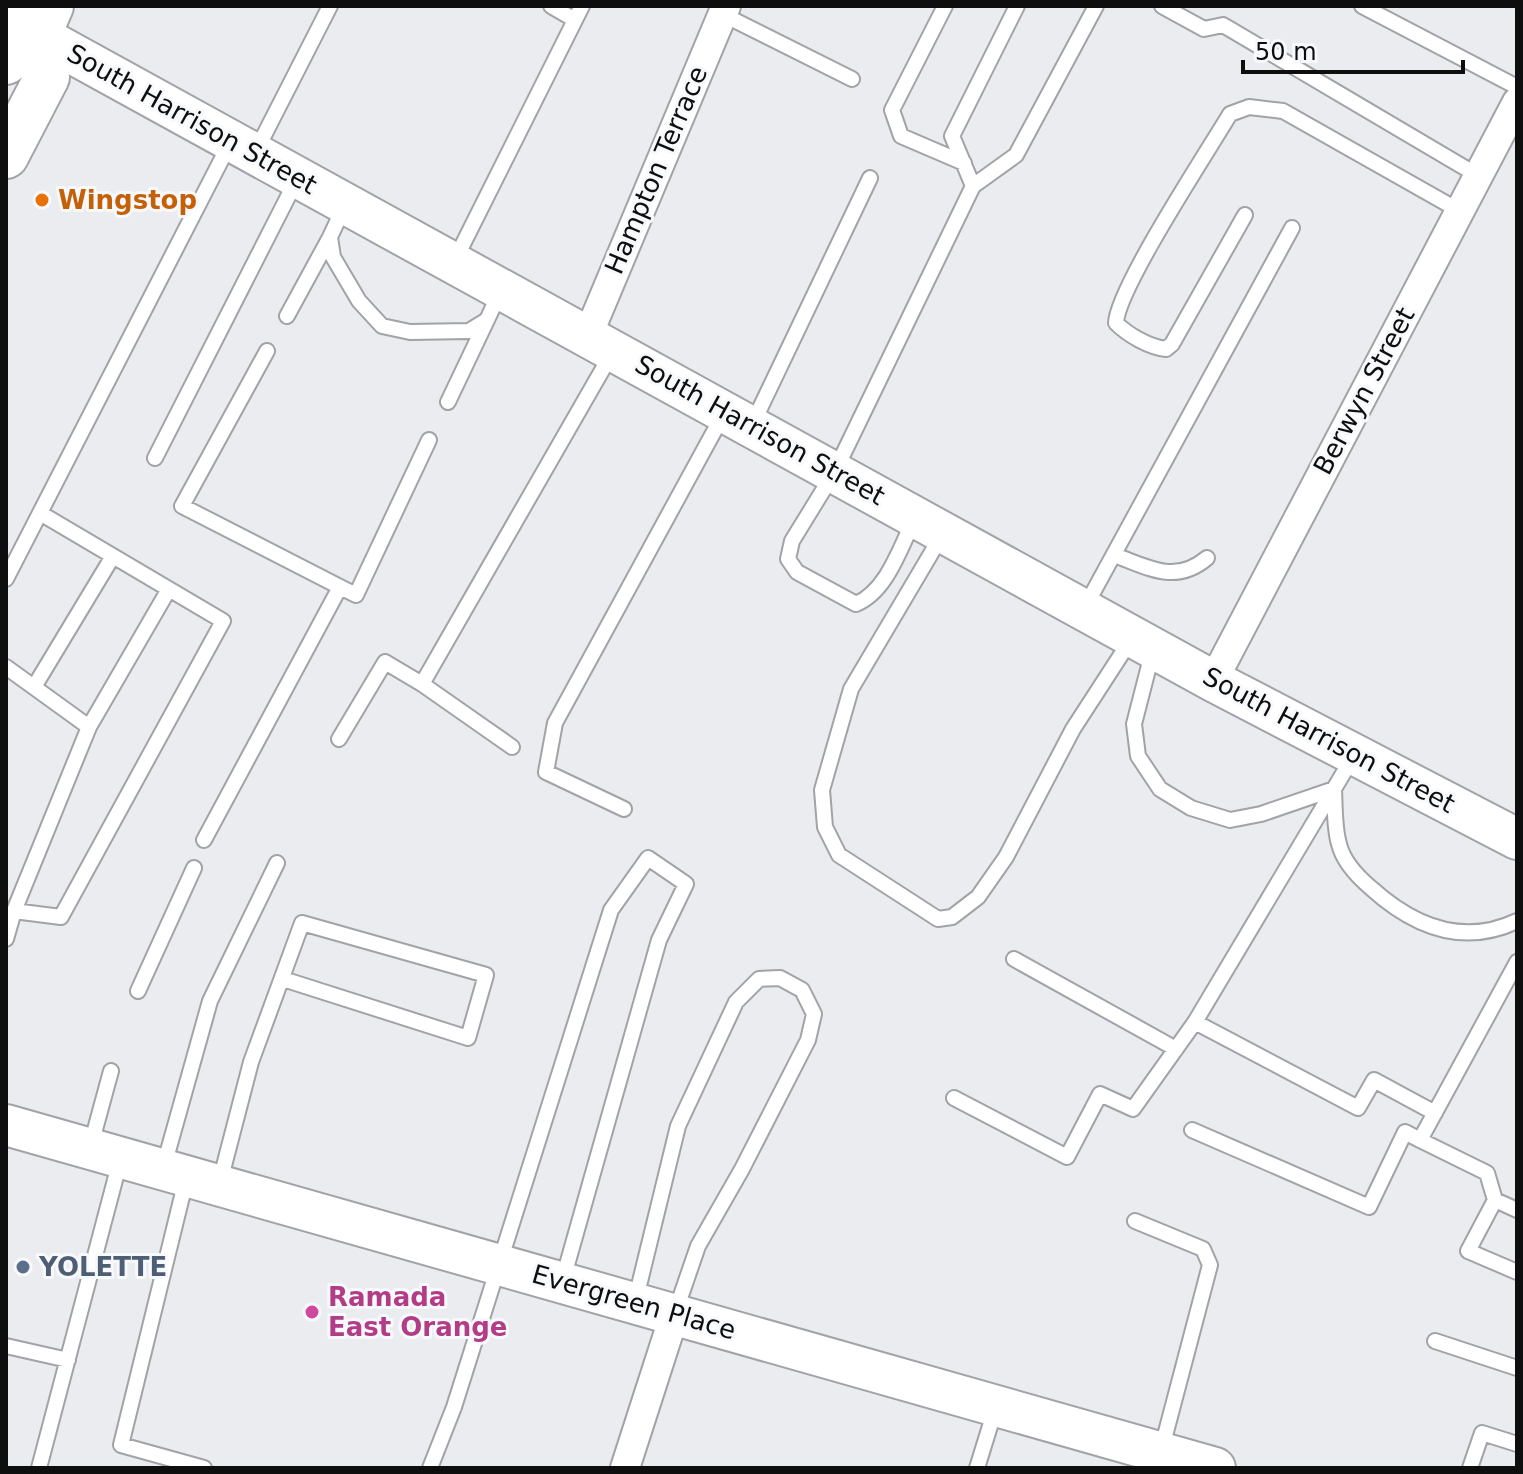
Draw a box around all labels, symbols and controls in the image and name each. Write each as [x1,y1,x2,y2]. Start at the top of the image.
scale bar [1243,24,1463,74]
street label: South Harrison Street [62,38,322,200]
text: 50 m [1255,38,1317,66]
street label: Hampton Terrace [599,62,713,278]
place label: Wingstop [58,185,197,215]
marker: Wingstop [33,191,51,209]
street label: Berwyn Street [1307,302,1421,480]
street label: South Harrison Street [630,349,890,511]
street label: South Harrison Street [1198,661,1460,819]
place label: YOLETTE [38,1252,167,1282]
marker: YOLETTE [14,1258,32,1276]
street label: Evergreen Place [529,1259,739,1345]
place label: Ramada East Orange [328,1282,508,1342]
marker: Ramada East Orange [303,1303,321,1321]

